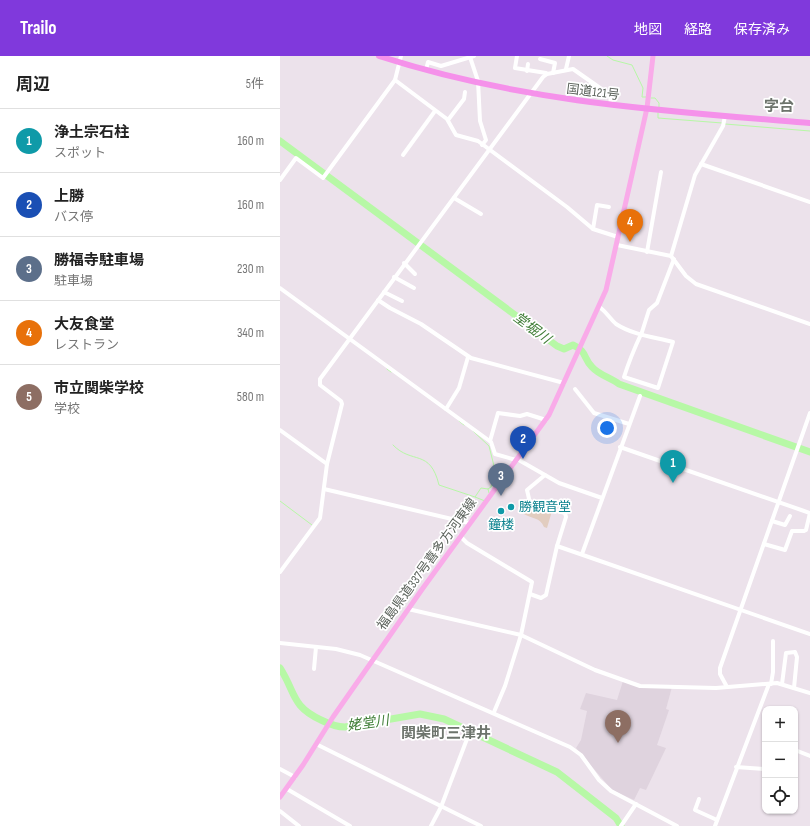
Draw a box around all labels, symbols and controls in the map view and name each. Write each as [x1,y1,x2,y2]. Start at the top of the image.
text: Trailo [20,17,57,40]
text: 地図 [634,21,662,38]
text: 経路 [684,21,712,38]
text: 保存済み [734,21,790,38]
text: 周辺 [16,75,50,95]
text: 5件 [246,76,264,92]
street label: 国道121号 [565,81,621,103]
district label: 字台 [764,97,794,116]
text: 浄土宗石柱 [54,123,129,142]
text: 1 [26,133,32,149]
text: 160 m [238,133,264,149]
text: スポット [54,145,106,161]
text: 上勝 [54,187,84,206]
text: 2 [26,197,32,213]
text: 160 m [238,197,264,213]
text: バス停 [54,209,93,225]
pin: 4 [617,209,643,242]
text: 勝福寺駐車場 [54,251,144,270]
text: 3 [26,261,32,277]
text: 230 m [237,261,264,277]
text: 駐車場 [54,273,93,289]
water label: 堂堀川 [510,309,555,349]
text: 大友食堂 [54,315,114,334]
text: 4 [26,325,32,341]
text: 340 m [237,325,264,341]
text: レストラン [54,337,119,353]
text: 市立関柴学校 [54,379,144,398]
text: 5 [26,389,32,405]
text: 580 m [237,389,264,405]
text: 学校 [54,401,80,417]
your location [597,418,617,438]
pin: 2 [510,426,536,459]
pin: 1 [660,450,686,483]
pin: 3 [488,463,514,496]
street label: 福島県道337号喜多方河東線 [374,495,480,633]
place label: 勝観音堂 [519,499,571,515]
marker: 勝観音堂 [506,502,516,512]
marker: 鐘楼 [496,506,506,516]
place label: 鐘楼 [488,517,514,533]
map controls [762,706,798,814]
button: + [762,706,798,742]
pin: 5 [605,710,631,743]
water label: 姥堂川 [346,711,392,734]
district label: 関柴町三津井 [401,724,491,743]
button: − [762,742,798,778]
button: locate [762,778,798,814]

